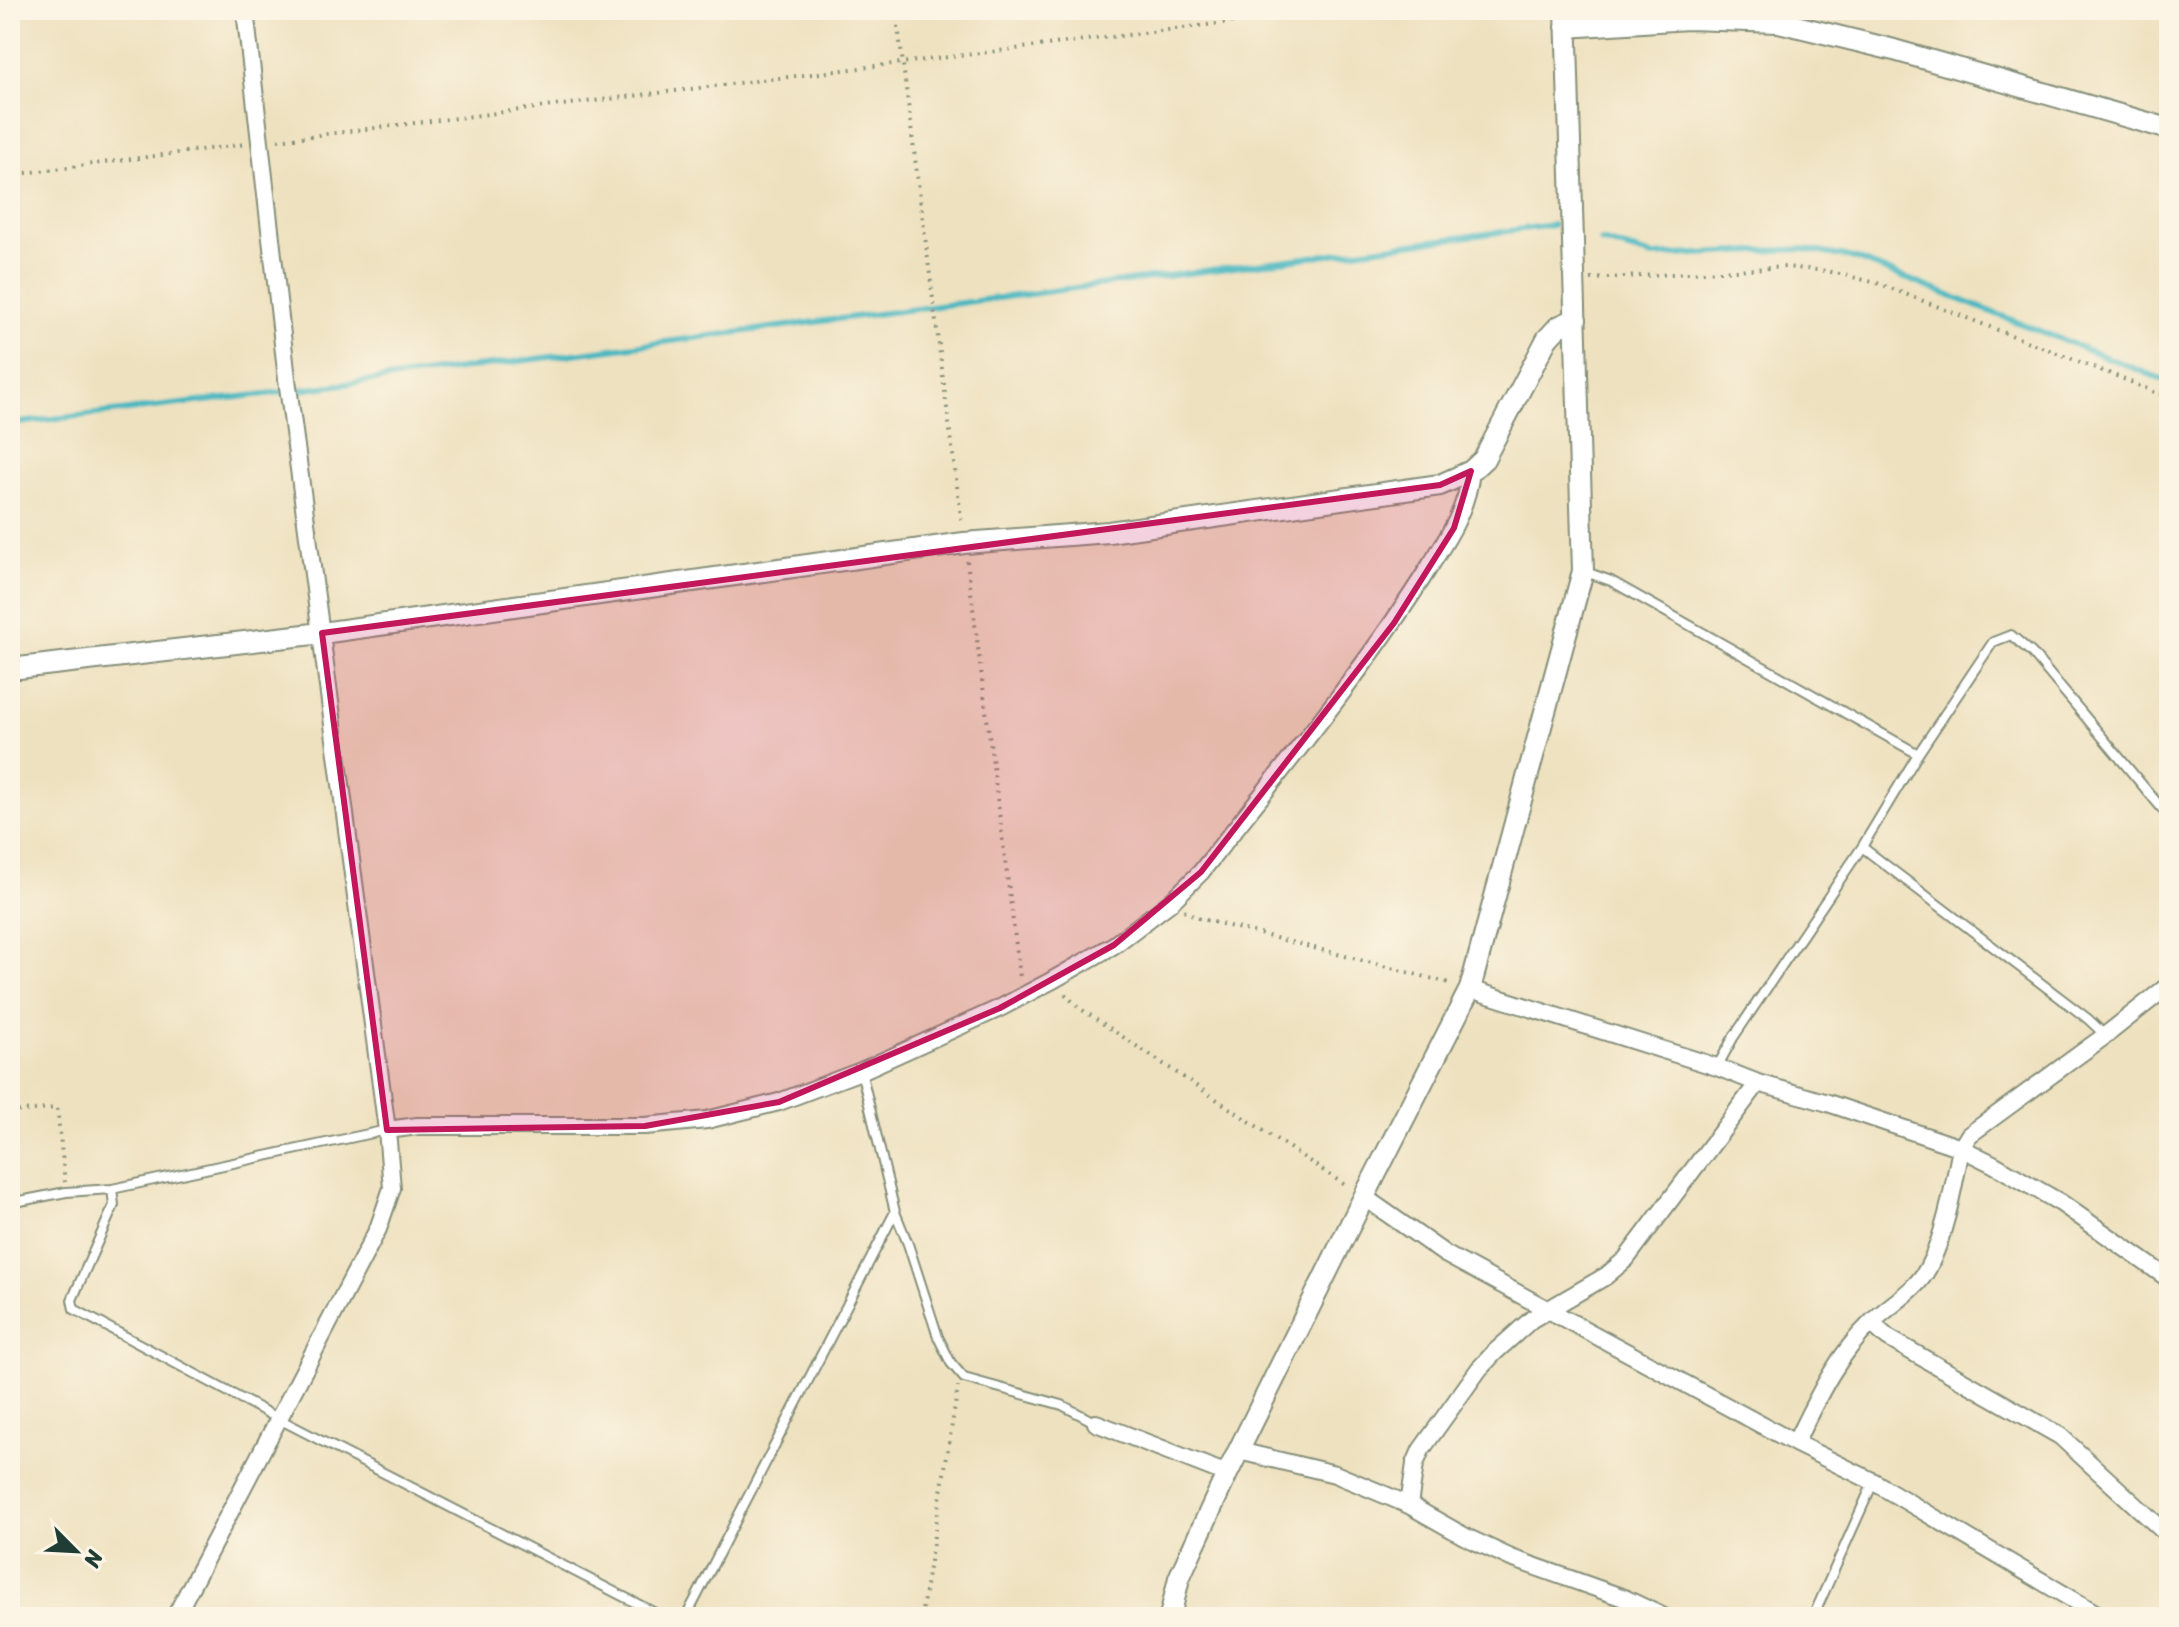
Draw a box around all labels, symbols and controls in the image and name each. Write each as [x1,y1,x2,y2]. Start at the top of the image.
north arrow [36,1511,116,1591]
text: N [73,1543,115,1575]

